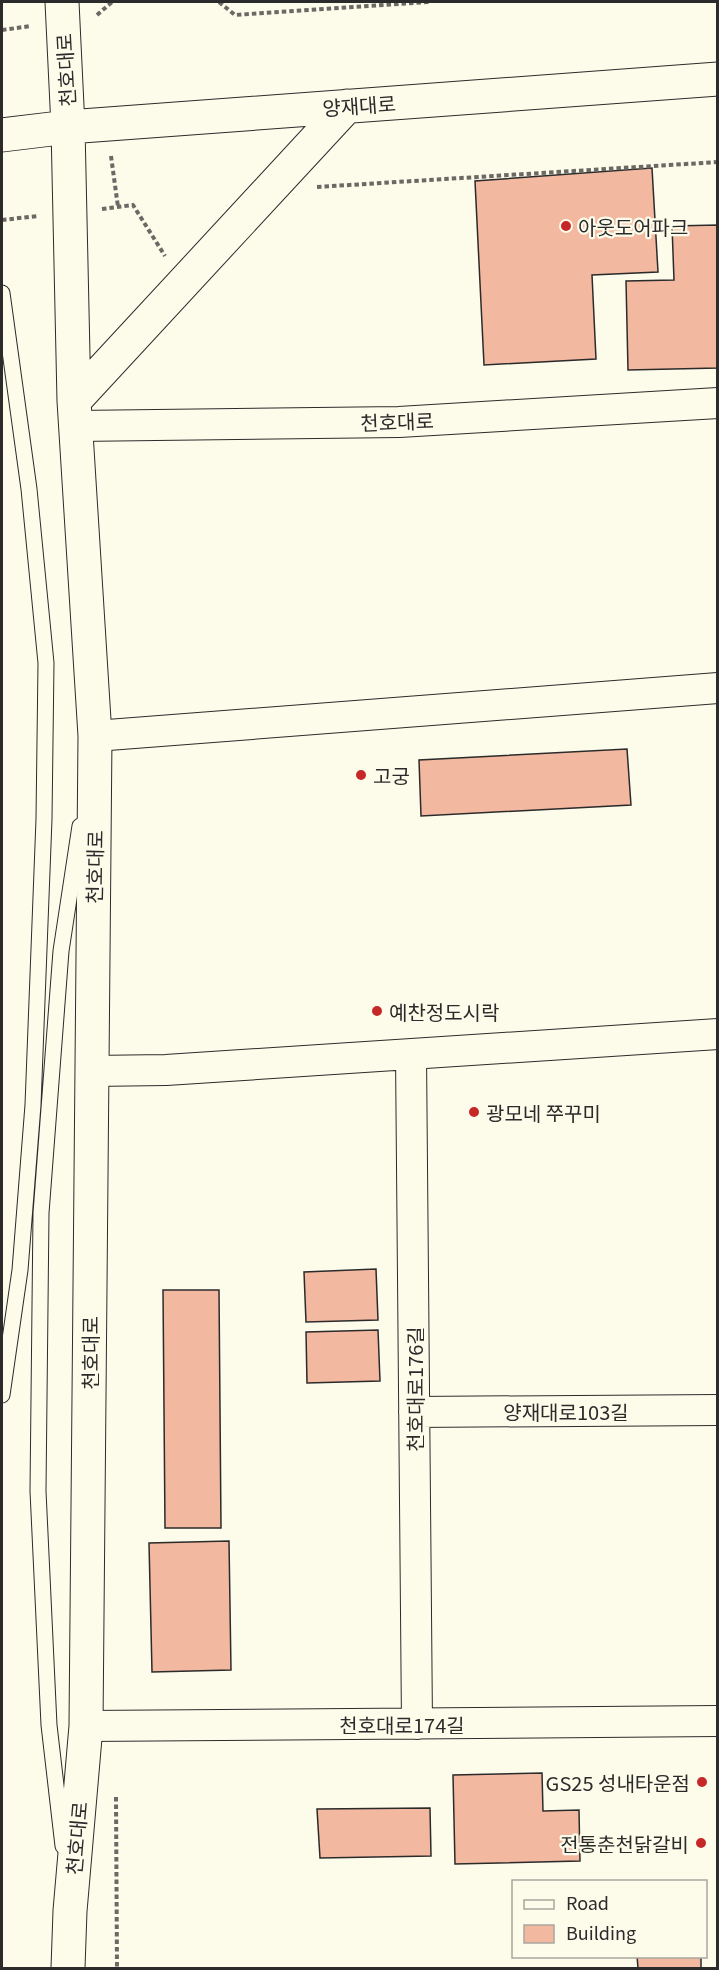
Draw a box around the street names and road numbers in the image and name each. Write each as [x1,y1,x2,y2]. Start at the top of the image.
street label: 천호대로 [49,32,81,108]
street label: 양재대로 [321,88,397,122]
street label: 천호대로 [360,405,434,437]
street label: 천호대로 [79,830,109,904]
street label: 천호대로 [75,1316,104,1390]
street label: 천호대로176길 [400,1326,429,1452]
street label: 양재대로103길 [503,1397,629,1426]
street label: 천호대로174길 [339,1710,465,1739]
street label: 천호대로 [58,1800,94,1876]

